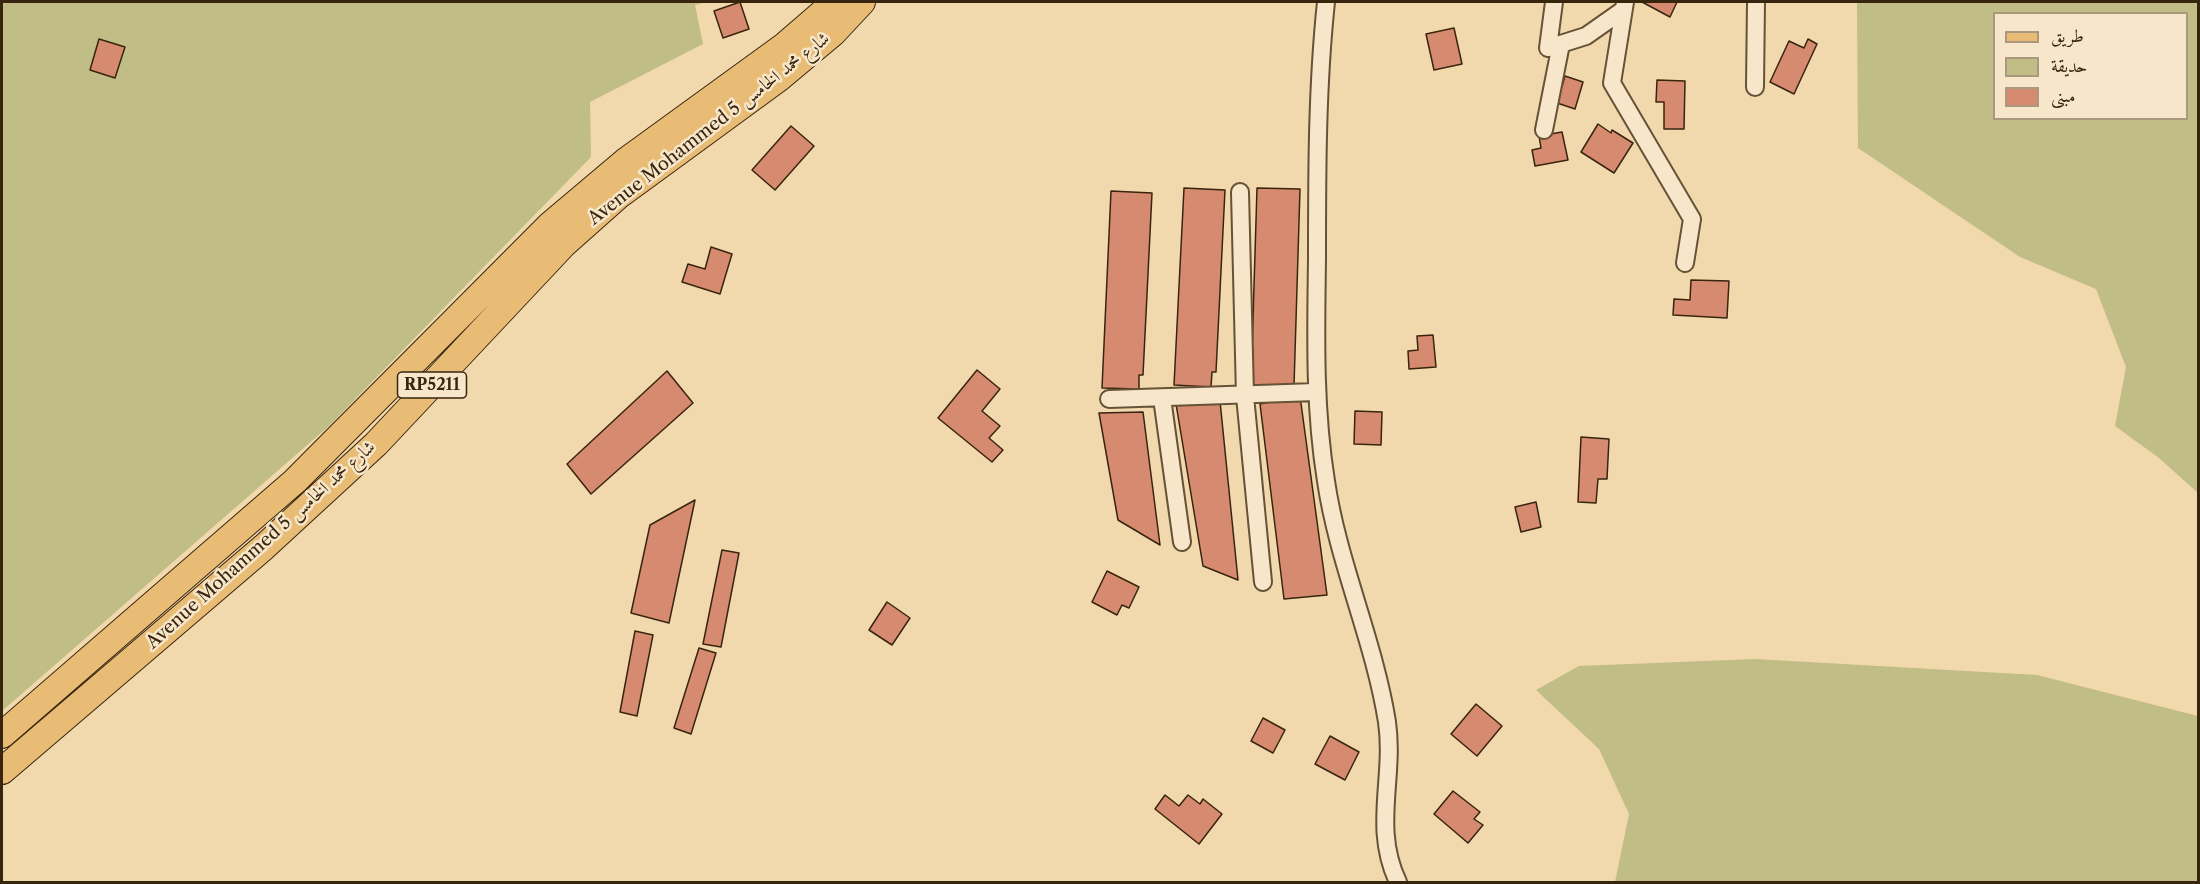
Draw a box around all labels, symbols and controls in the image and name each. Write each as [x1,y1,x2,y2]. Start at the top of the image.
legend [1993,12,2188,120]
text: طريق [2051,25,2084,47]
street label: Avenue Mohammed 5 شارع محمد الخامس [584,28,834,230]
text: حديقة [2051,55,2087,77]
text: مبنى [2051,85,2076,107]
road number: RP5211 [398,372,466,398]
street label: Avenue Mohammed 5 شارع محمد الخامس [142,436,380,654]

